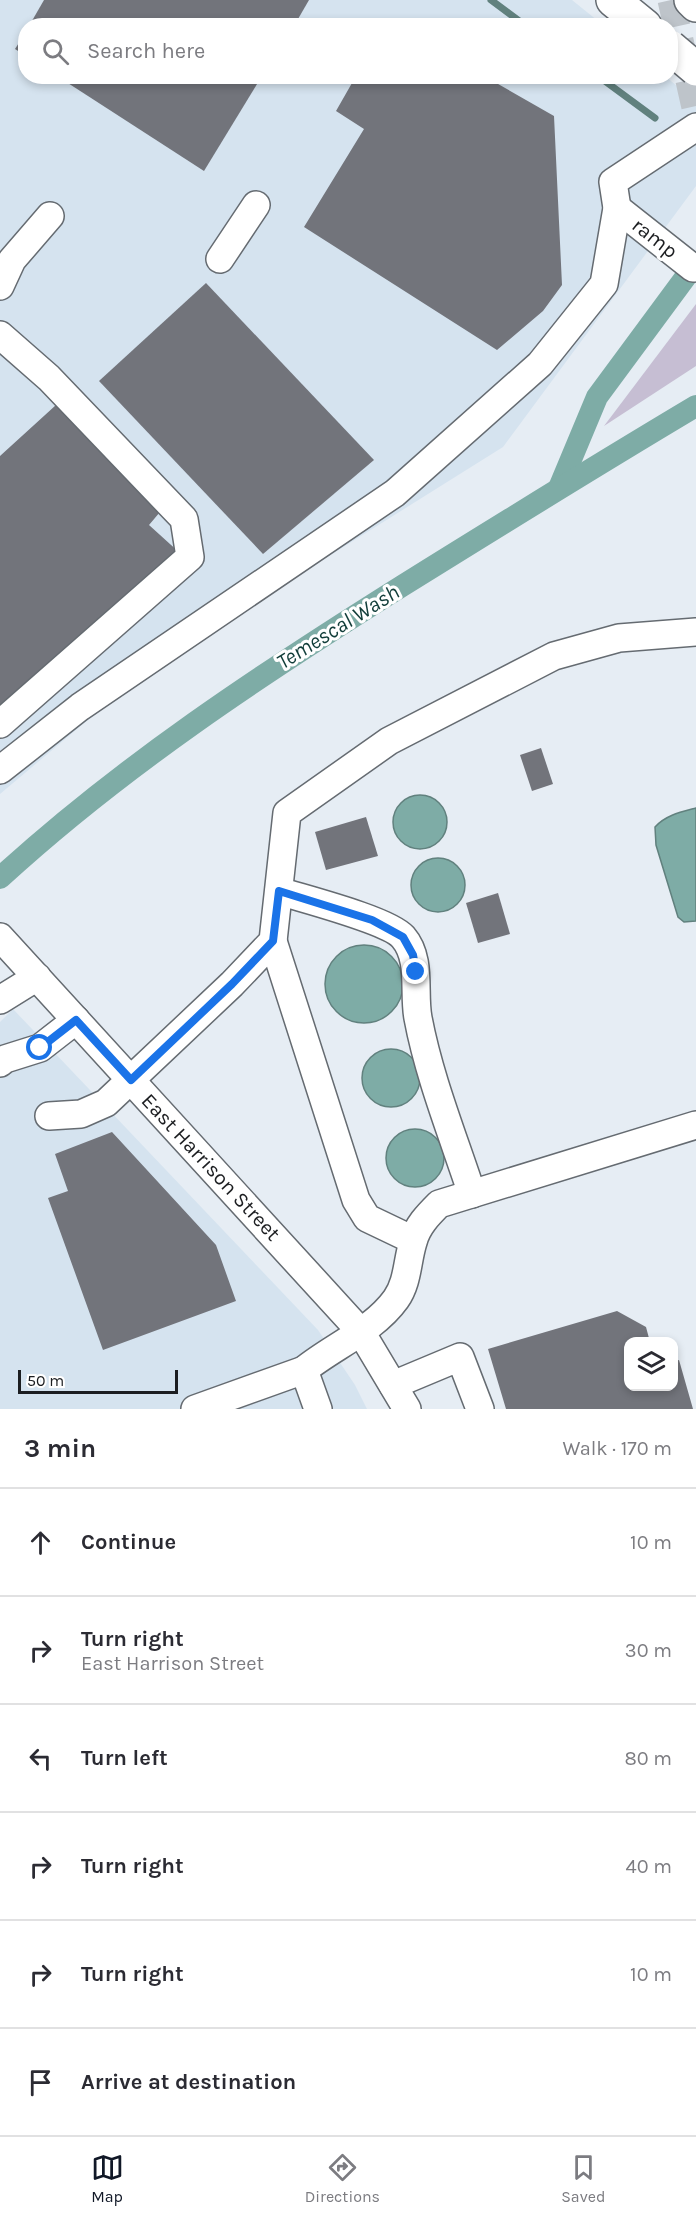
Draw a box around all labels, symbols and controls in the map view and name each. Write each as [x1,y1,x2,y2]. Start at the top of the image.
search box [18,18,678,84]
icon: search [39,35,72,68]
text: Search here [87,38,205,64]
street label: ramp [627,213,683,263]
water label: Temescal Wash [272,579,404,675]
route end [402,958,428,984]
route start [26,1034,52,1060]
street label: East Harrison Street [137,1089,285,1246]
map controls [624,1337,678,1391]
button: layers [624,1337,678,1391]
scale bar [18,1367,178,1394]
text: 50 m [27,1371,64,1390]
text: 3 min [24,1433,96,1464]
text: Walk · 170 m [562,1437,672,1460]
icon: ahead [24,1526,57,1559]
text: Continue [81,1529,176,1555]
text: 10 m [630,1531,672,1554]
text: Turn right [81,1626,184,1652]
icon: right [24,1634,57,1667]
text: 30 m [625,1639,672,1662]
text: East Harrison Street [81,1652,264,1675]
icon: left [24,1742,57,1775]
text: Turn left [81,1745,168,1771]
text: 80 m [624,1747,672,1770]
icon: right [24,1850,57,1883]
text: Turn right [81,1853,184,1879]
text: 40 m [626,1855,672,1878]
icon: right [24,1958,57,1991]
text: Turn right [81,1961,184,1987]
text: 10 m [630,1963,672,1986]
icon: arrive [24,2066,57,2099]
text: Arrive at destination [81,2069,296,2095]
tab: Map [91,2151,124,2206]
tab: Directions [305,2151,380,2206]
tab: Saved [561,2151,605,2206]

